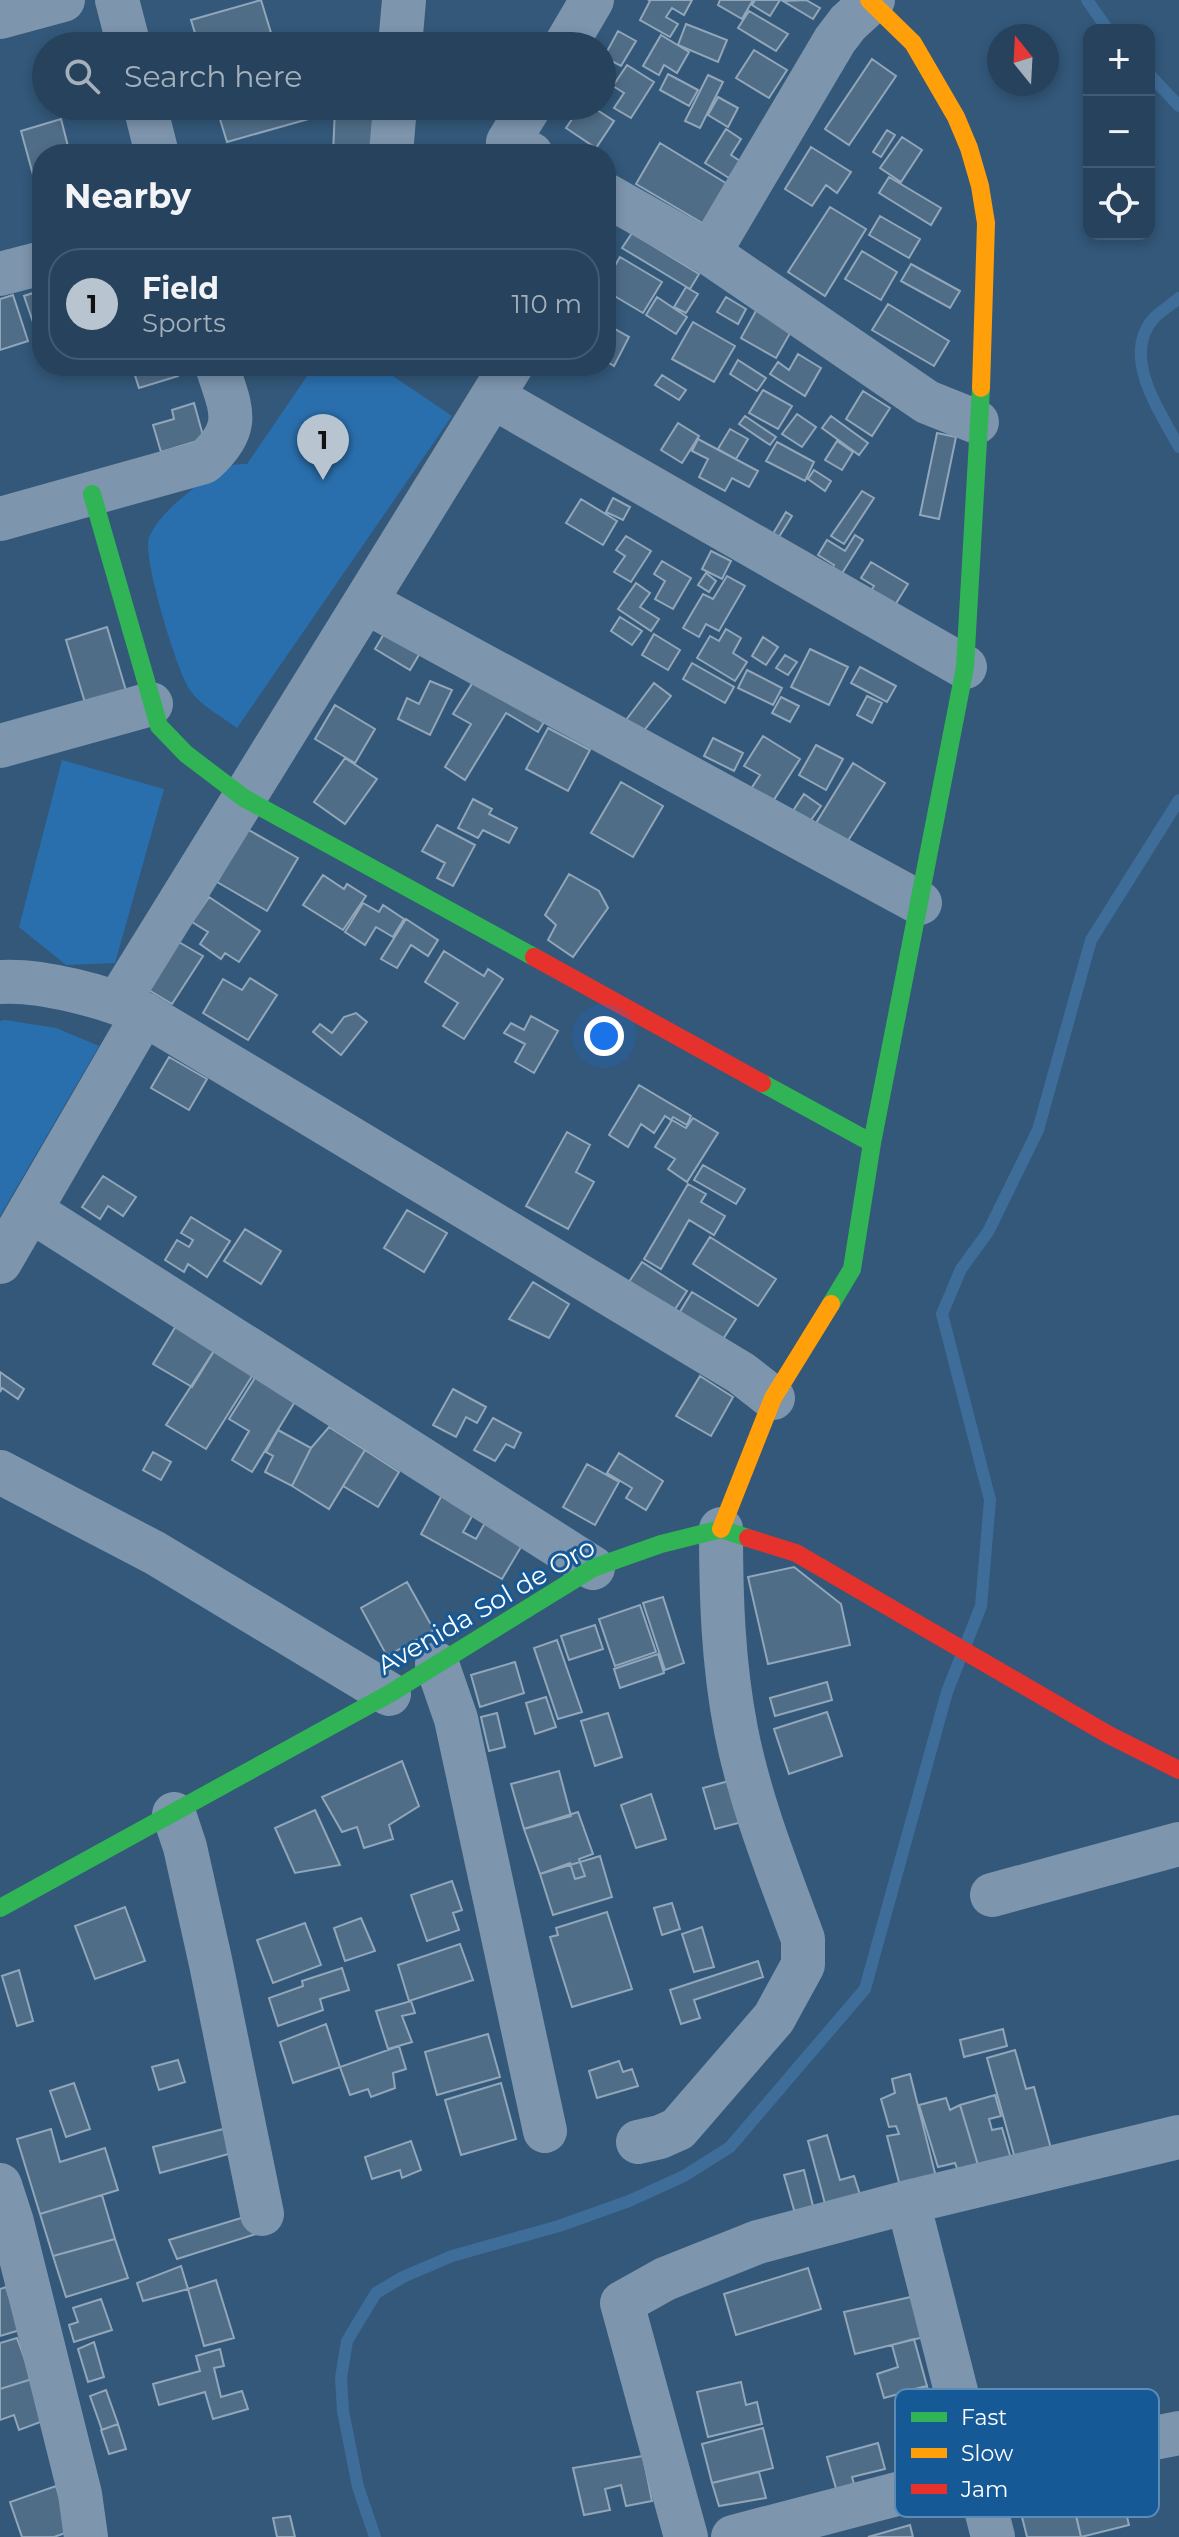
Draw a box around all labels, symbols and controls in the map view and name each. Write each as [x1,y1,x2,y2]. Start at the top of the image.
north arrow [987,24,1059,96]
map controls [1083,24,1155,240]
button: + [1083,24,1155,96]
search box [32,32,616,120]
icon: search [60,54,104,98]
text: Search here [124,58,302,95]
button: − [1083,96,1155,168]
button: locate [1083,168,1155,240]
text: Nearby [64,175,191,217]
text: Field [142,270,219,307]
text: 1 [87,288,97,320]
text: 110 m [512,288,582,320]
text: Sports [142,307,226,339]
pin: 1 [297,414,349,480]
your location [584,1016,624,1056]
street label: Avenida Sol de Oro [371,1531,601,1681]
legend [895,2389,1159,2517]
text: Fast [961,2404,1007,2431]
text: Slow [961,2440,1014,2467]
text: Jam [960,2476,1008,2503]

